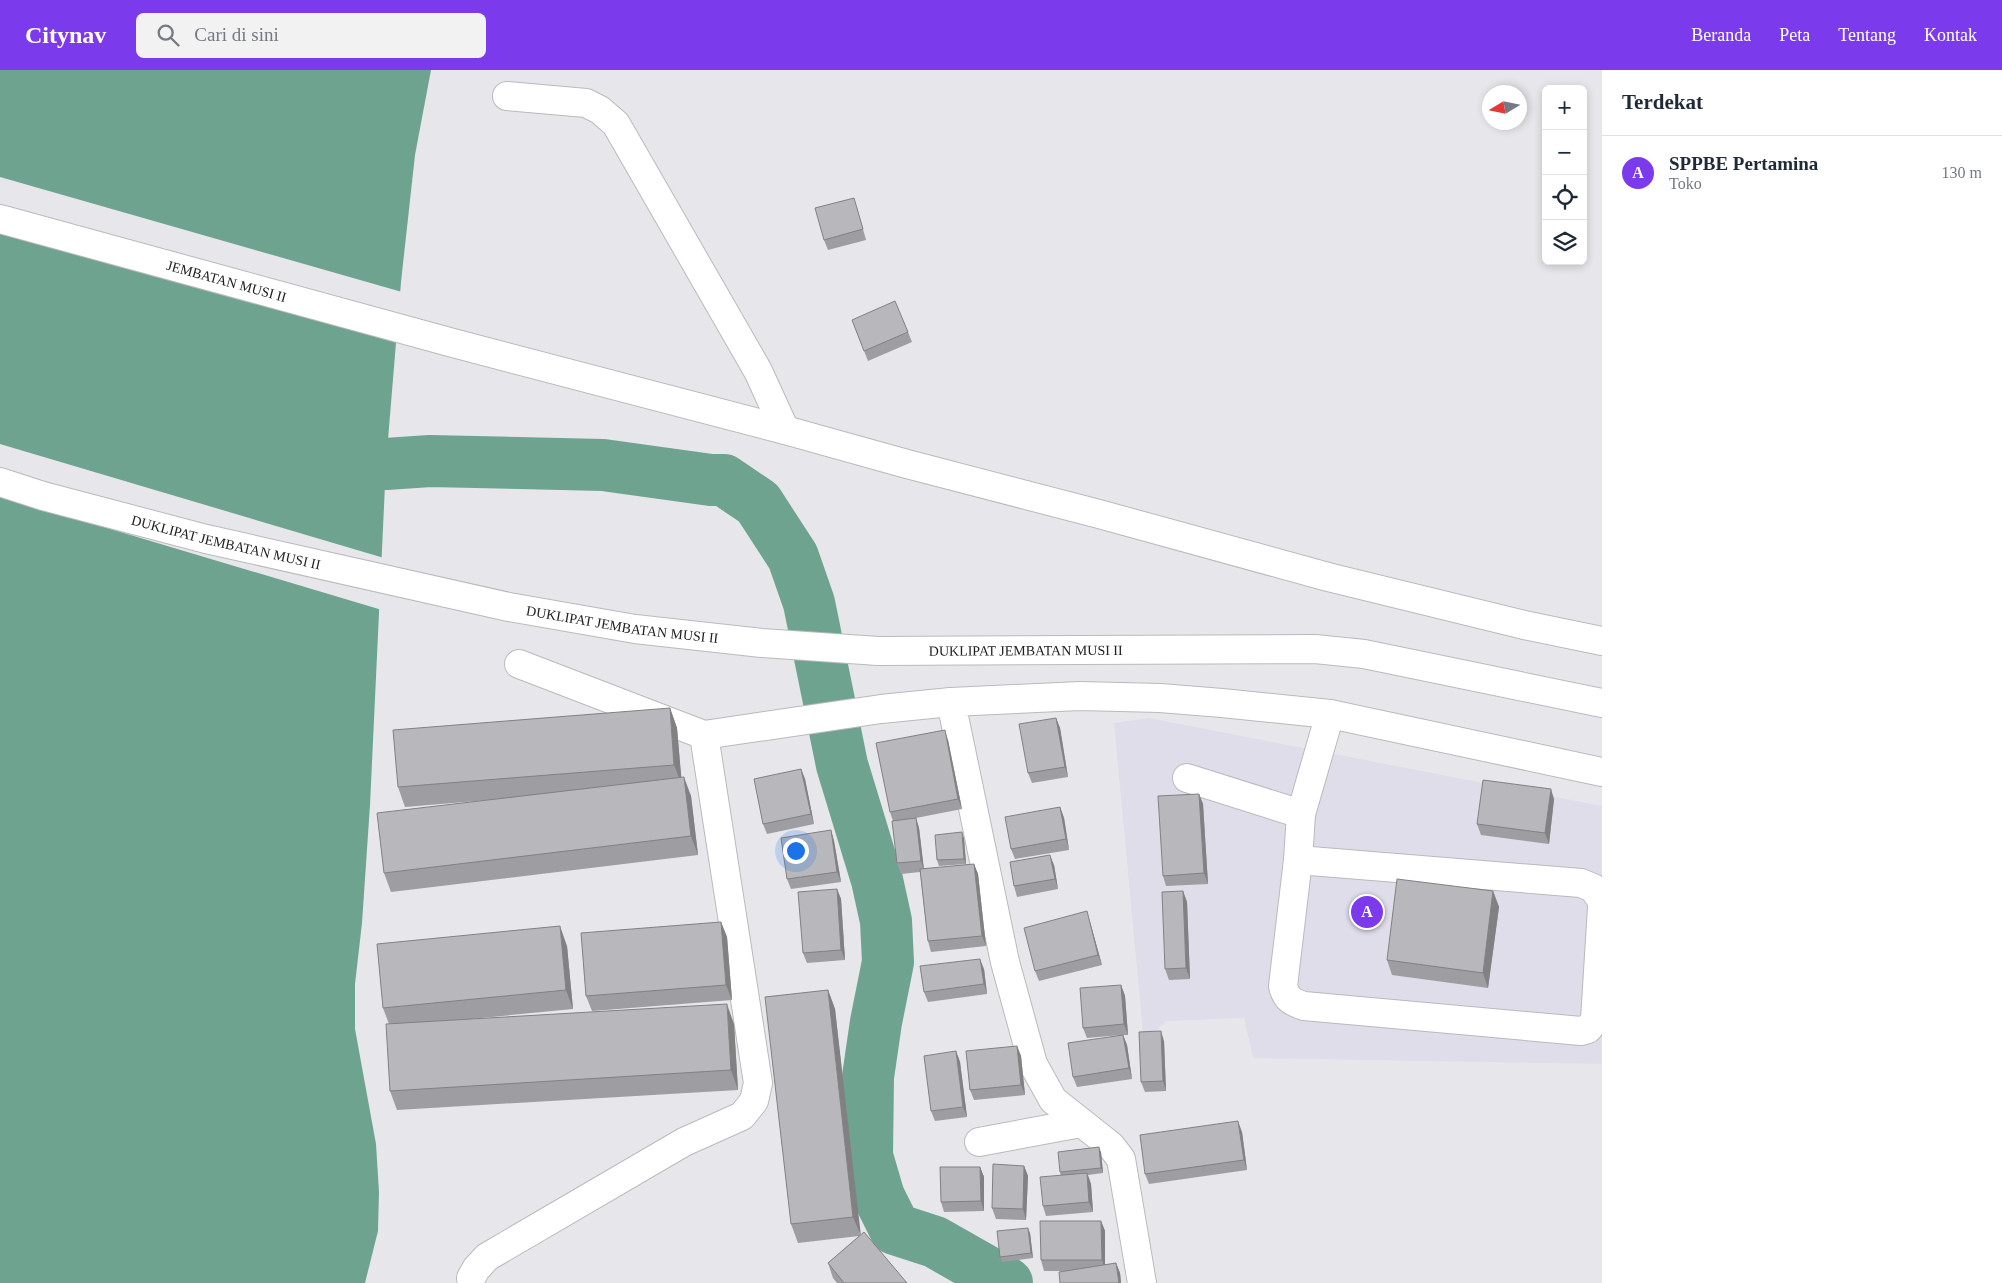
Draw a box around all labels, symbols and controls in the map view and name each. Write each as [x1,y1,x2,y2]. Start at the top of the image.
search box [136,13,486,58]
icon: search [154,21,182,49]
text: Citynav [25,22,106,48]
text: Cari di sini [194,24,279,45]
text: Beranda [1691,25,1751,45]
text: Peta [1779,25,1810,45]
text: Tentang [1838,25,1896,45]
text: Kontak [1924,25,1977,45]
north arrow [1482,85,1527,130]
map controls [1542,85,1587,265]
button: + [1542,85,1587,130]
text: Terdekat [1622,90,1703,114]
button: − [1542,130,1587,175]
text: SPPBE Pertamina [1669,153,1818,174]
text: A [1632,164,1644,181]
text: 130 m [1942,164,1982,181]
button: locate [1542,175,1587,220]
text: Toko [1669,175,1702,192]
button: layers [1542,220,1587,265]
street label: JEMBATAN MUSI II [165,258,288,305]
street label: DUKLIPAT JEMBATAN MUSI II [130,512,322,572]
street label: DUKLIPAT JEMBATAN MUSI II [525,603,719,646]
street label: DUKLIPAT JEMBATAN MUSI II [929,642,1123,658]
your location [783,838,809,864]
pin: A [1351,893,1383,931]

